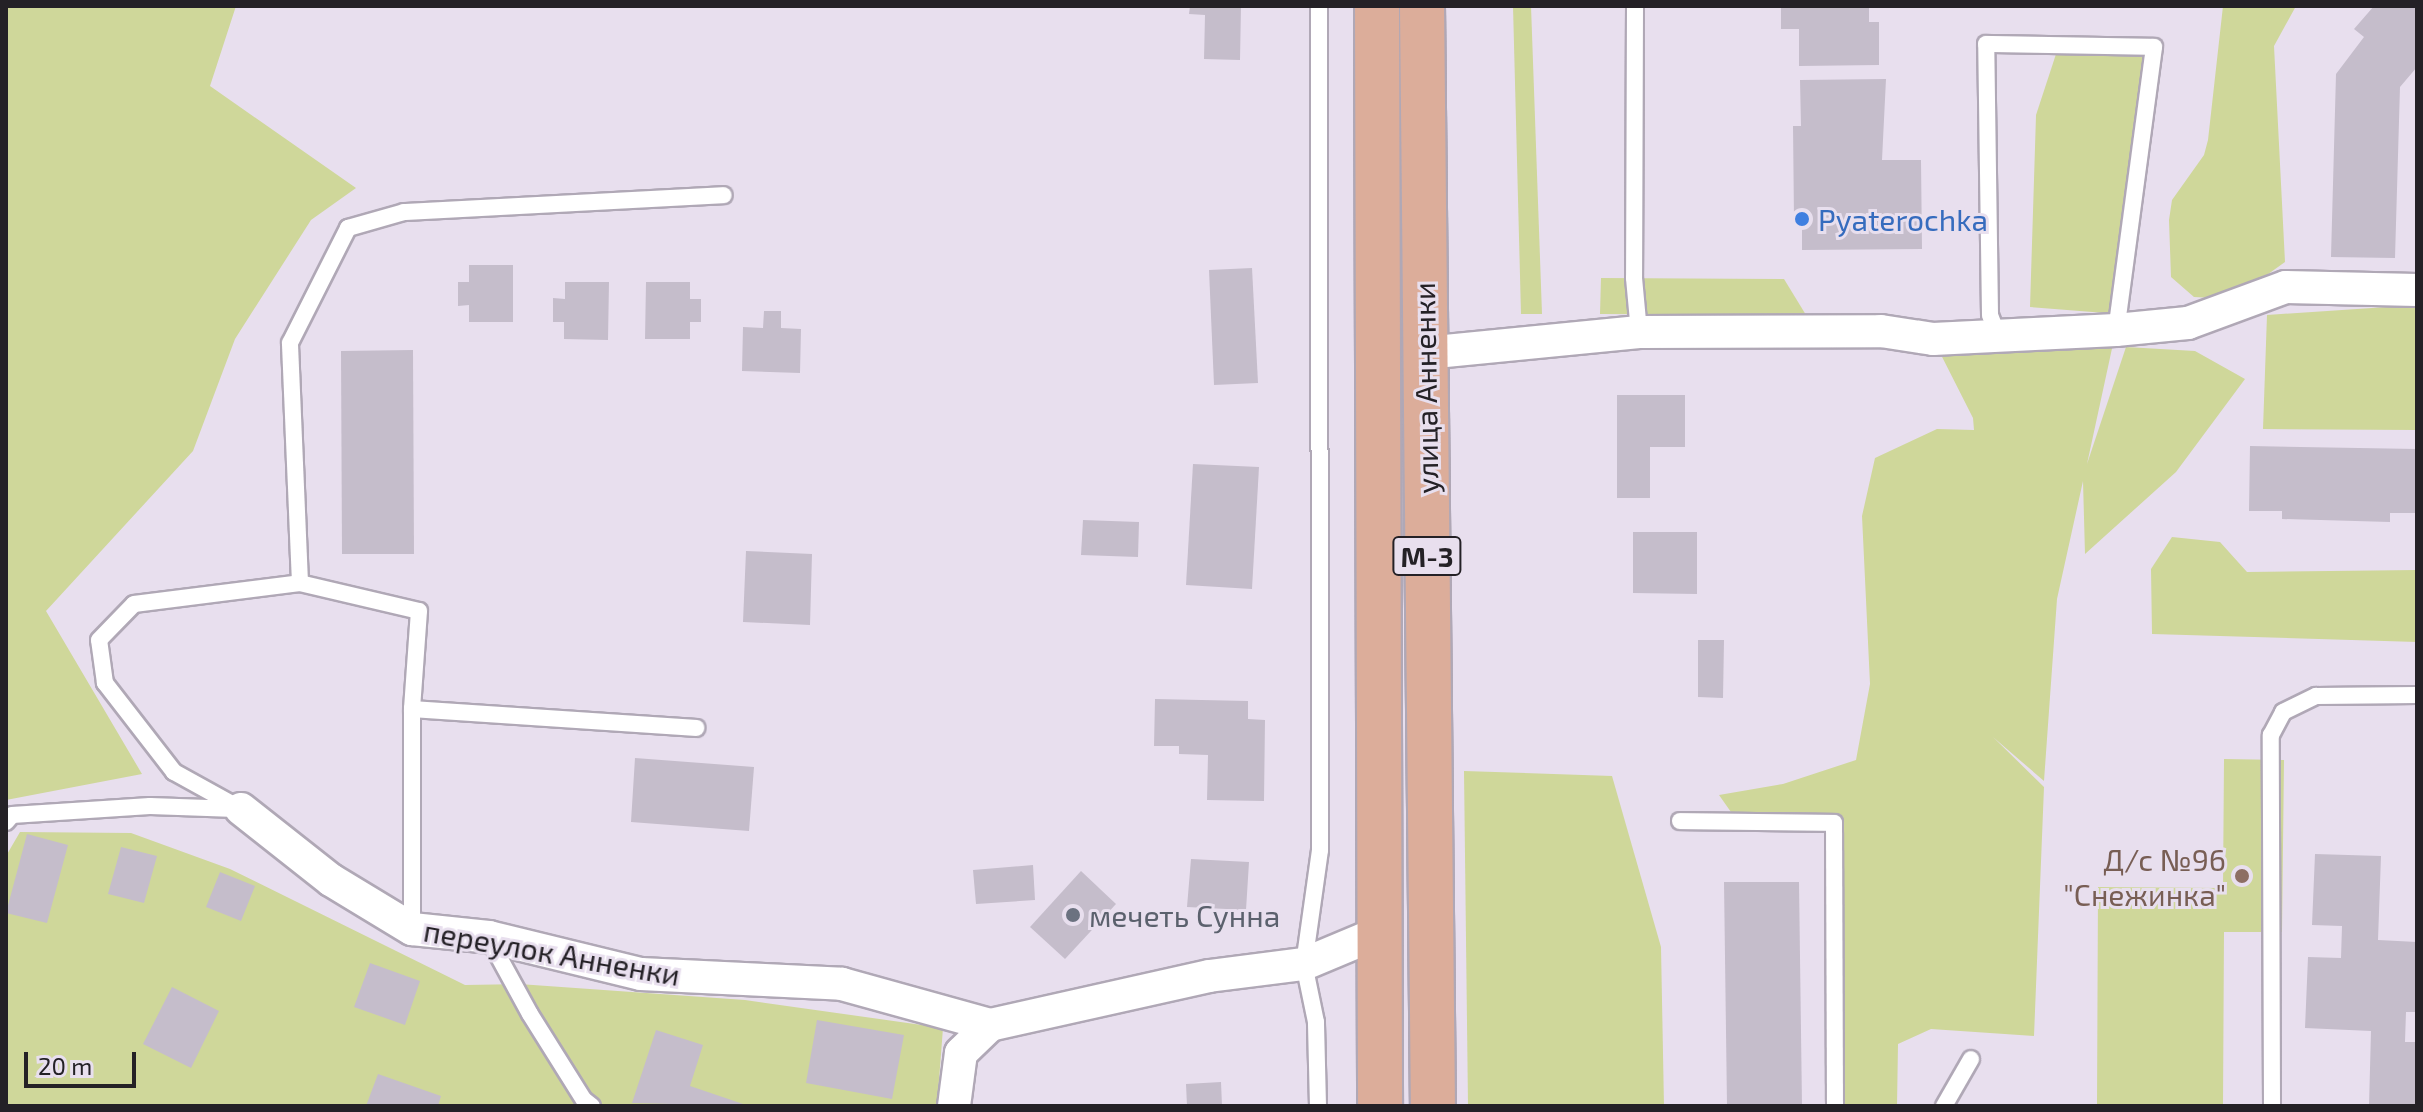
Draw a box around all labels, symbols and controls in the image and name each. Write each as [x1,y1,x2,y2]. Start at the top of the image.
place label: Pyaterochka [1818,201,1988,237]
marker: Pyaterochka [1793,210,1811,228]
street label: улица Анненки [1405,282,1445,494]
road number: М-3 [1391,532,1463,580]
place label: Д/с №96 "Снежинка" [2063,841,2226,912]
marker: Д/с №96 "Снежинка" [2233,867,2251,885]
place label: мечеть Сунна [1089,897,1280,933]
marker: мечеть Сунна [1064,906,1082,924]
street label: переулок Анненки [421,912,683,992]
scale bar [28,1036,140,1086]
text: 20 m [38,1051,92,1080]

